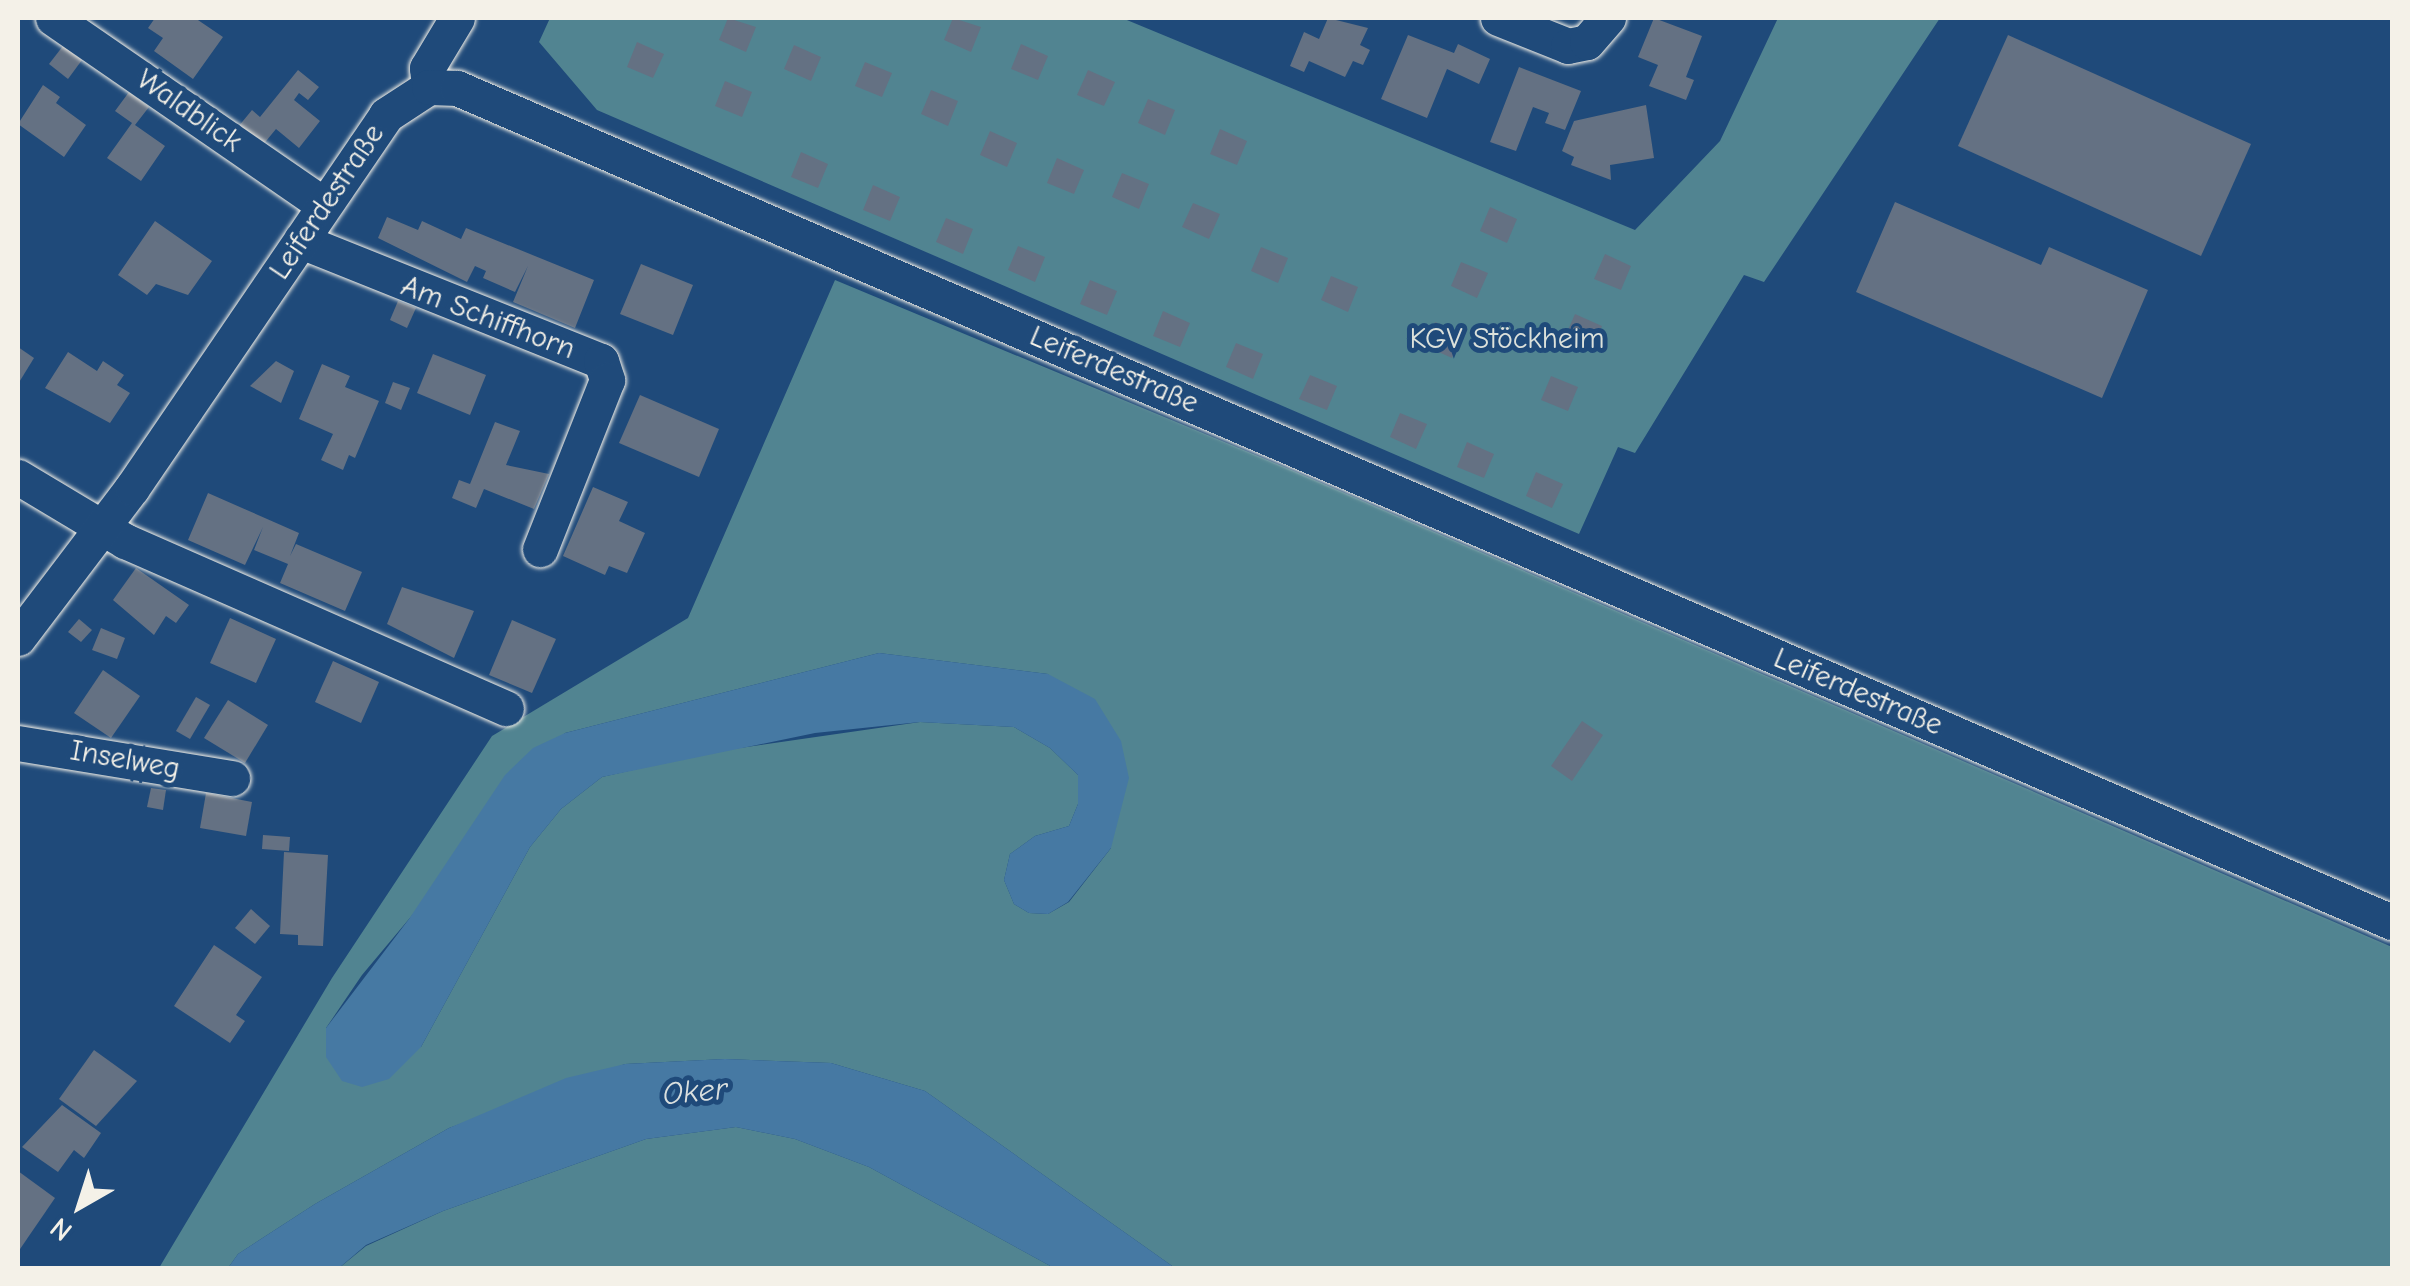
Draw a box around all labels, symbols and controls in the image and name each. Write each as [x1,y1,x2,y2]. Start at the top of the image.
street label: Waldblick [129,62,249,160]
street label: Leiferdestraße [262,117,392,287]
street label: Am Schiffhorn [396,268,580,368]
street label: Leiferdestraße [1024,318,1204,422]
park label: KGV Stöckheim [1409,321,1605,357]
street label: Leiferdestraße [1768,640,1948,744]
street label: Inselweg [67,733,183,787]
water label: Oker [661,1070,729,1114]
north arrow [30,1156,130,1256]
text: N [44,1211,78,1248]

